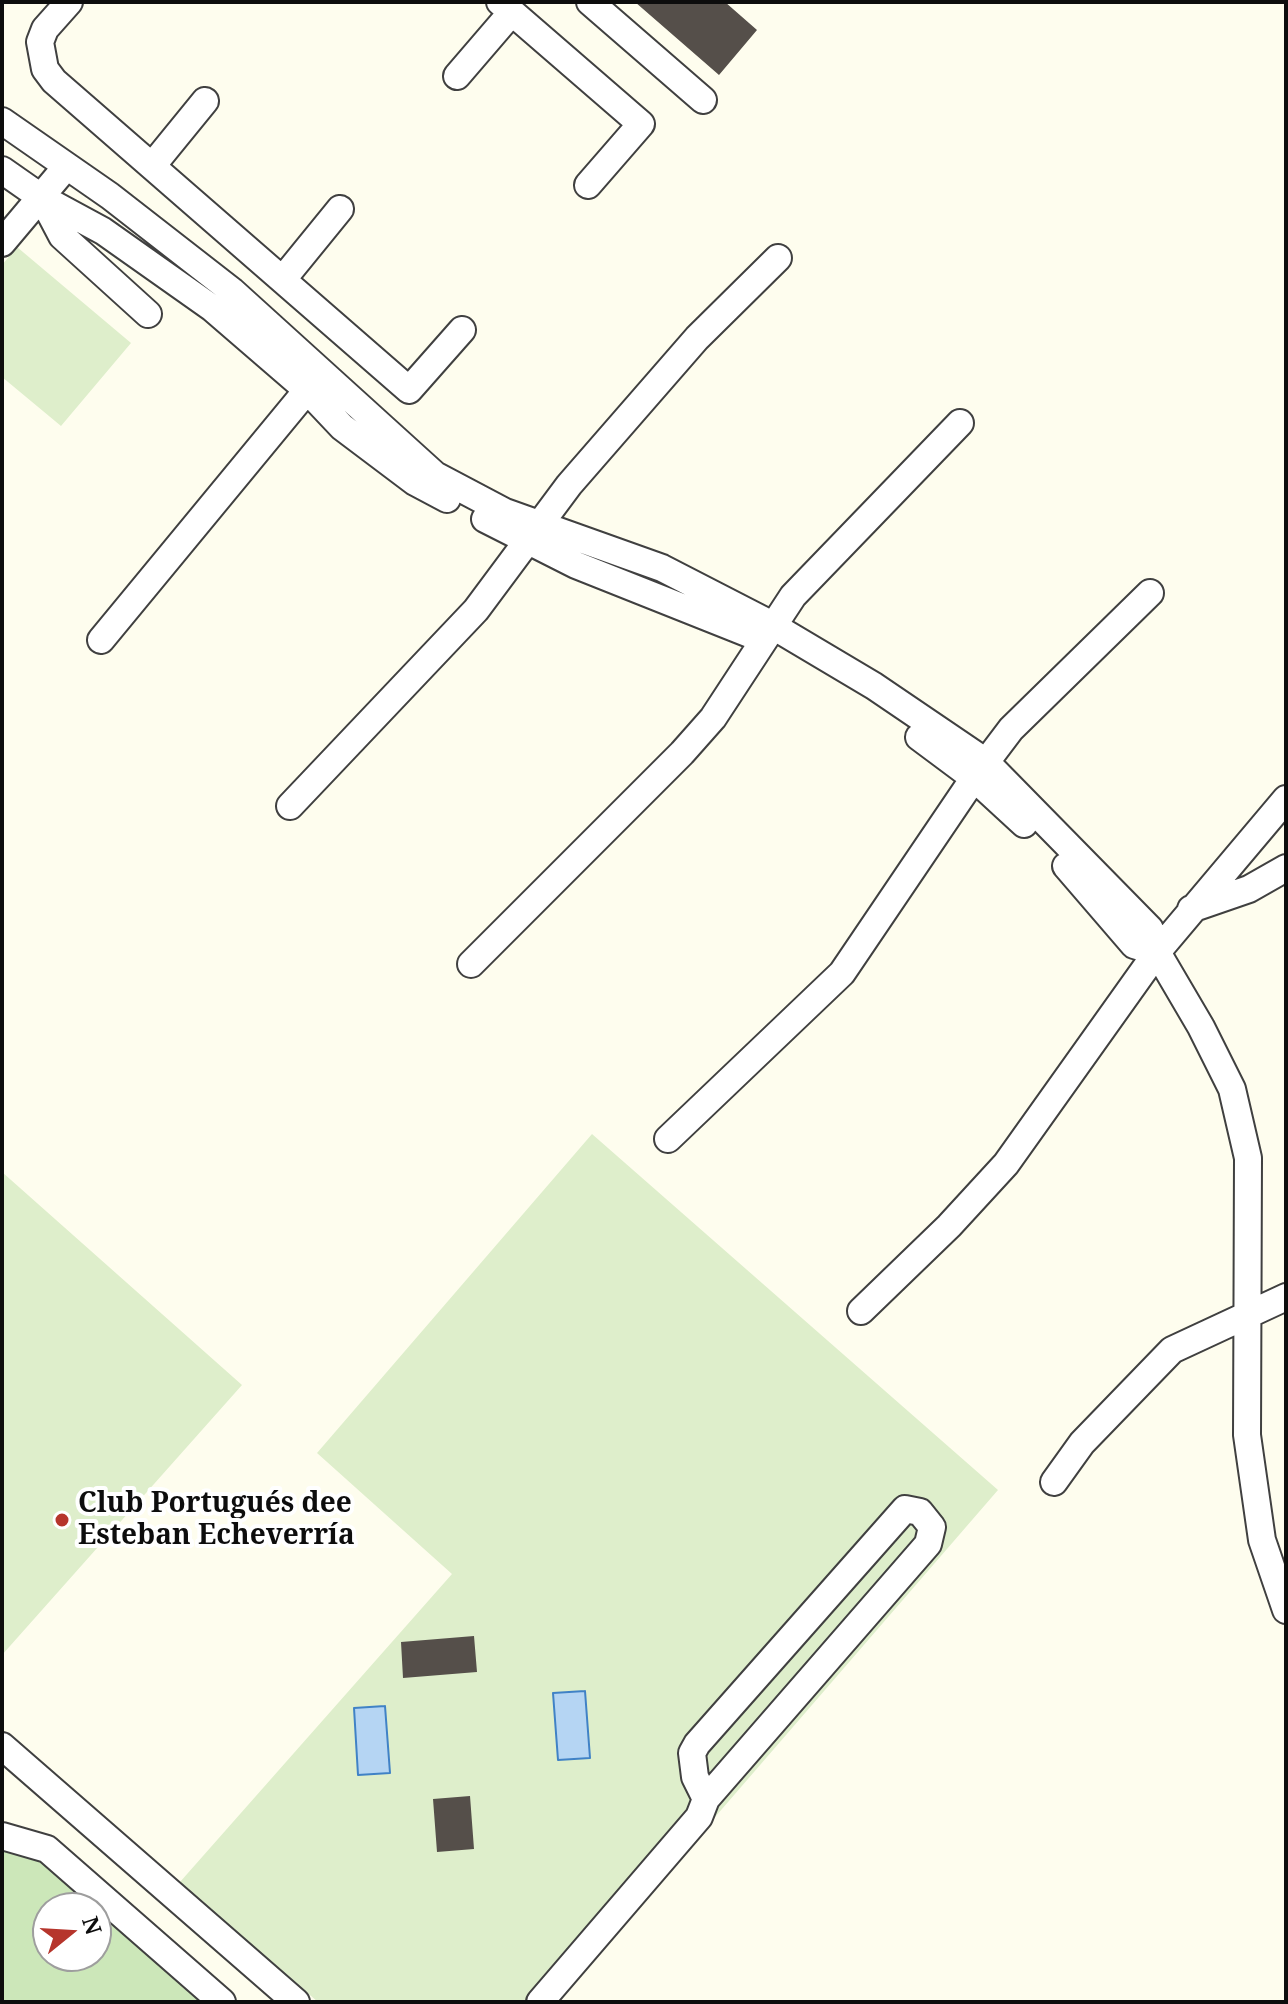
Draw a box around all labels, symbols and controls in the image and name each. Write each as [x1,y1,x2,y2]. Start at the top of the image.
place label: Club Portugués dee Esteban Echeverría [78,1487,355,1553]
marker: Club Portugués dee Esteban Echeverría [53,1511,71,1529]
north arrow [32,1892,112,1972]
text: N [76,1912,110,1938]

